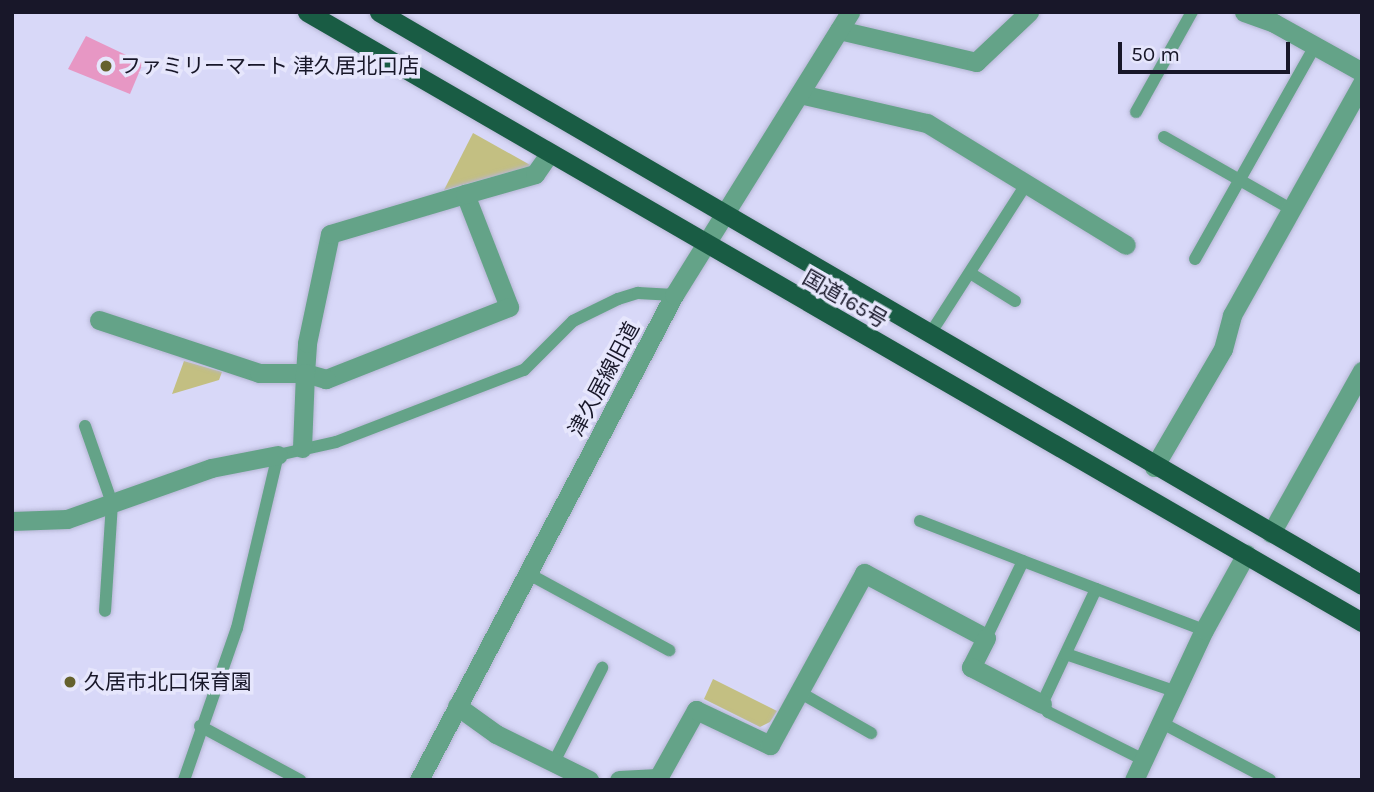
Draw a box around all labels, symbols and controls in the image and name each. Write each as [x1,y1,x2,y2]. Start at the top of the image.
scale bar [1122,28,1294,72]
text: 50 m [1131,42,1180,66]
place label: ファミリーマート 津久居北口店 [120,53,419,79]
marker: ファミリーマート 津久居北口店 [98,58,114,74]
street label: 国道165号 [798,265,892,333]
street label: 津久居線旧道 [563,317,645,441]
place label: 久居市北口保育園 [84,669,252,695]
marker: 久居市北口保育園 [62,674,78,690]

